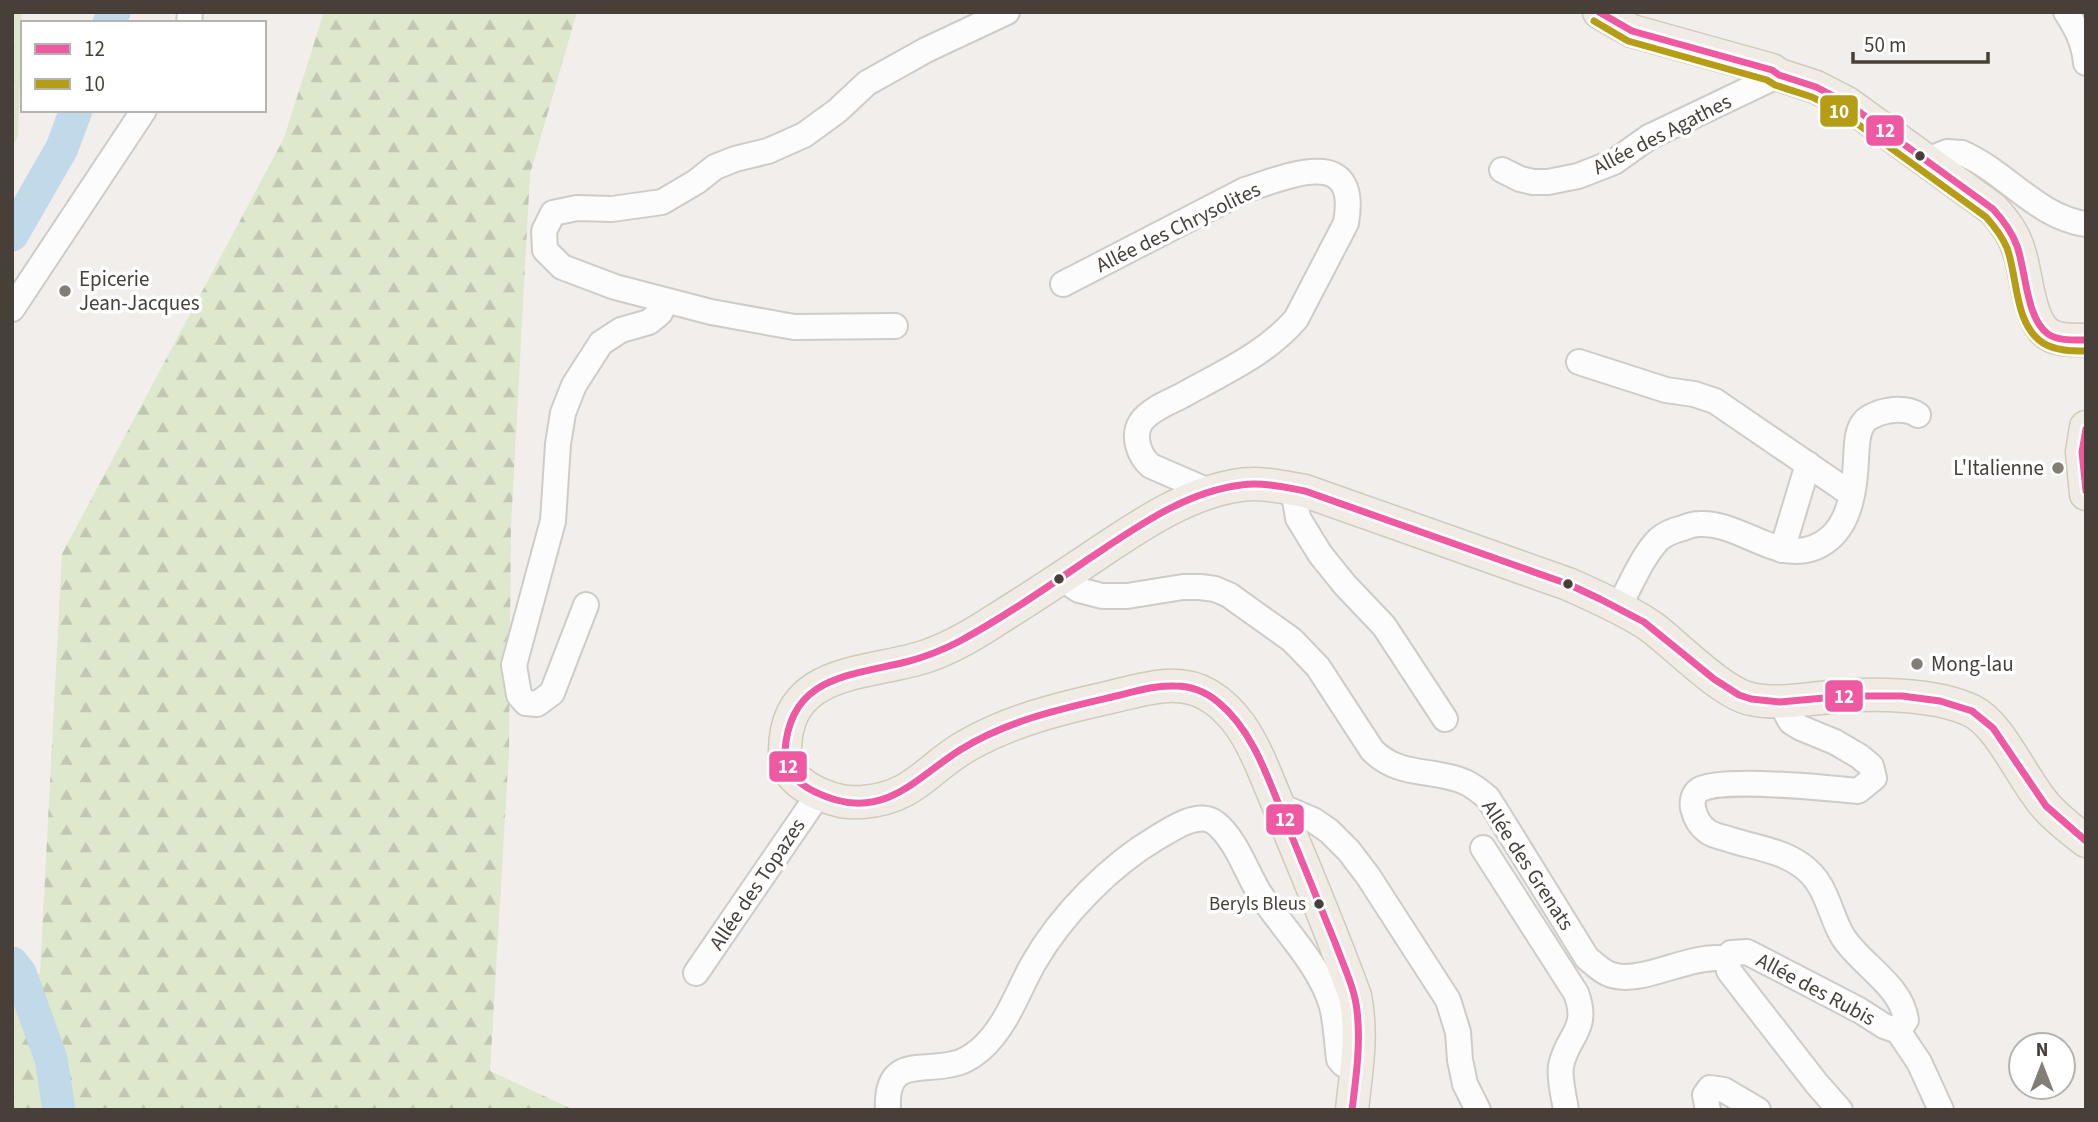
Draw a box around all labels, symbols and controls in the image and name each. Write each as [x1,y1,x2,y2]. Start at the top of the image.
legend [21,21,266,112]
scale bar [1853,21,1988,65]
text: 50 m [1864,30,1906,60]
text: 12 [84,34,105,64]
text: 10 [84,69,105,99]
street label: Allée des Agathes [1588,86,1737,182]
line badge: 10 [1819,94,1859,128]
text: 10 [1829,99,1849,126]
line badge: 12 [1865,114,1905,147]
text: 12 [1875,118,1895,145]
unlabelled marker [1913,149,1927,163]
street label: Allée des Chrysolites [1091,174,1266,280]
place label: Epicerie Jean-Jacques [79,264,200,318]
marker: Epicerie Jean-Jacques [57,283,73,299]
place label: L'Italienne [1953,453,2044,483]
marker: L'Italienne [2050,460,2066,476]
unlabelled marker [1052,572,1066,586]
unlabelled marker [1561,577,1575,591]
place label: Mong-lau [1931,649,2014,679]
marker: Mong-lau [1909,656,1925,672]
line badge: 12 [1824,679,1864,713]
text: 12 [1834,684,1854,711]
line badge: 12 [768,750,808,783]
text: 12 [778,754,798,781]
street label: Allée des Grenats [1475,794,1582,936]
line badge: 12 [1265,803,1305,836]
text: 12 [1275,807,1295,834]
street label: Allée des Topazes [702,812,812,956]
place label: Beryls Bleus [1209,891,1306,918]
marker: Beryls Bleus [1312,897,1326,911]
street label: Allée des Rubis [1751,945,1881,1033]
north arrow [2007,1031,2077,1101]
text: N [2036,1037,2048,1064]

